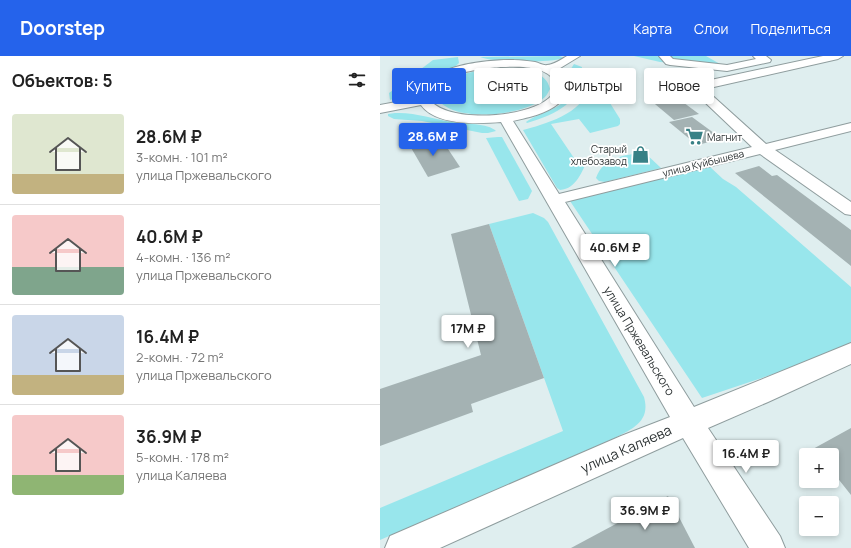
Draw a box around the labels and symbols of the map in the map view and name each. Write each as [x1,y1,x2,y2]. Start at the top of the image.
pin: 28.6M ₽ [396,123,470,157]
supermarket icon: Магнит [684,127,704,147]
place label: Магнит [707,130,742,144]
place label: Старый хлебозавод [571,142,627,168]
shop icon: Старый хлебозавод [630,145,650,165]
street label: улица Куйбышева [661,146,745,180]
pin: 40.6M ₽ [578,234,652,268]
street label: улица Пржевальского [600,283,679,399]
pin: 17M ₽ [440,315,496,349]
street label: улица Каляева [577,420,674,477]
pin: 16.4M ₽ [709,440,783,474]
pin: 36.9M ₽ [608,497,682,531]

